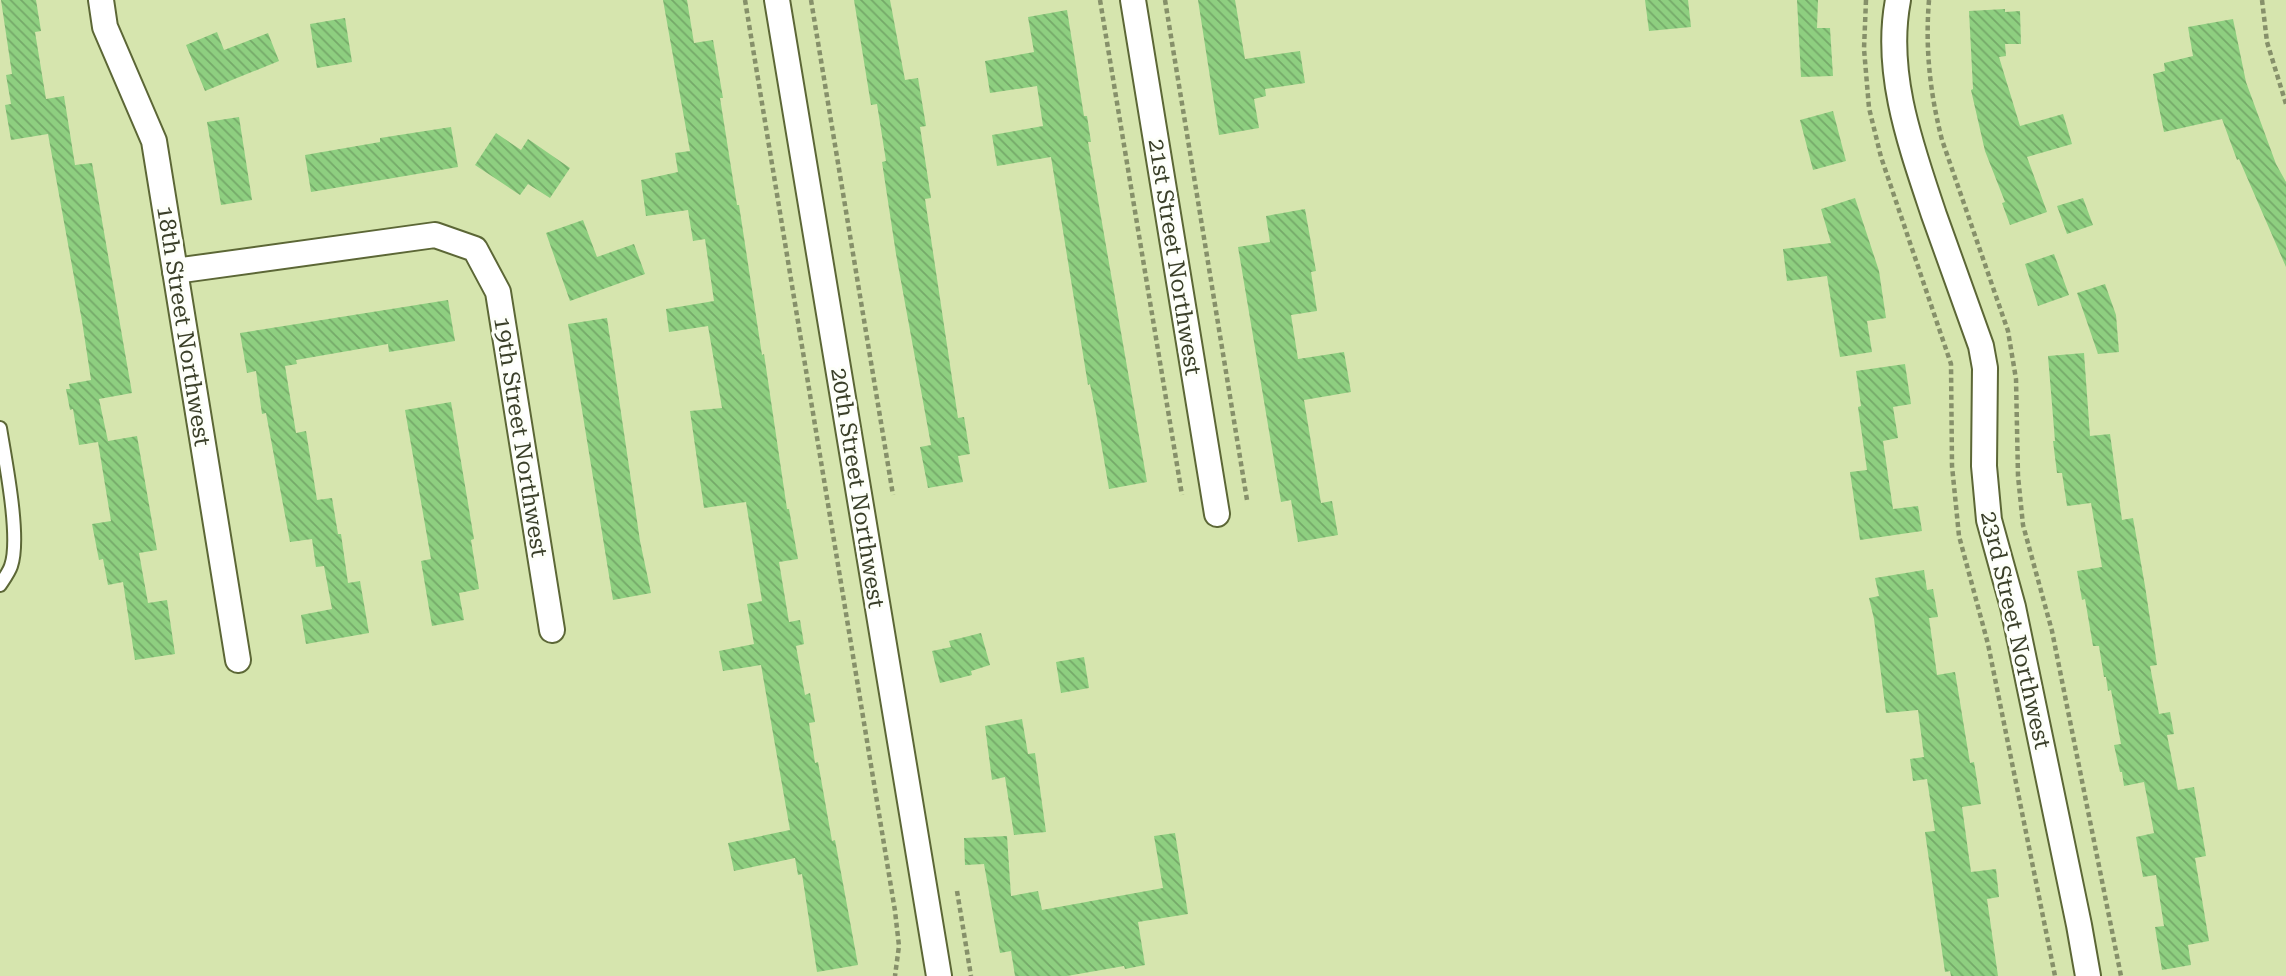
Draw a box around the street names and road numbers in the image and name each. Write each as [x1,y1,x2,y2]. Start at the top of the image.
street label: 21st Street Northwest [1142,137,1207,378]
street label: 18th Street Northwest [151,204,216,449]
street label: 19th Street Northwest [488,315,553,560]
street label: 20th Street Northwest [825,366,890,611]
street label: 23rd Street Northwest [1975,509,2056,752]

